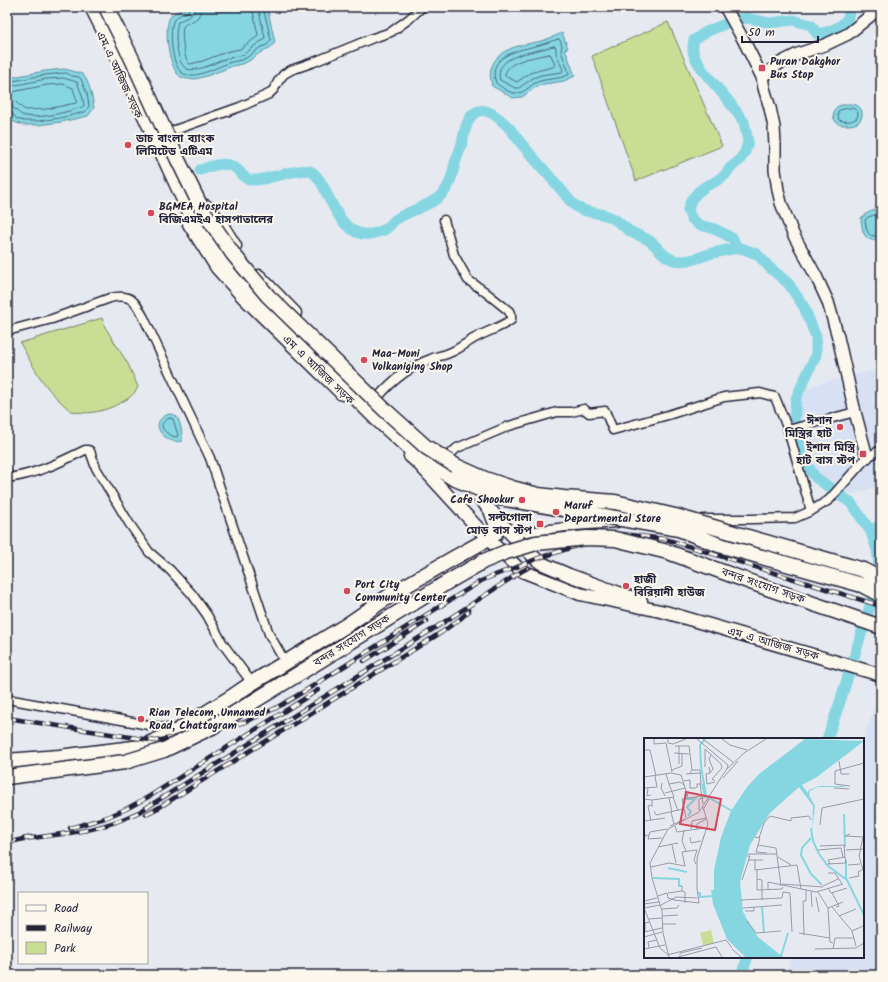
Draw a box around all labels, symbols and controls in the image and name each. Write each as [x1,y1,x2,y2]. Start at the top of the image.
scale bar [742,18,818,44]
text: 50 m [748,23,775,42]
street label: এম এ আজিজ সড়ক [91,28,147,122]
place label: Puran Dakghor Bus Stop [770,53,841,84]
marker: Puran Dakghor Bus Stop [757,63,767,73]
place label: ডাচ বাংলা ব্যাংক লিমিটেড এটিএম [135,130,215,161]
marker: ডাচ বাংলা ব্যাংক লিমিটেড এটিএম [123,140,133,150]
place label: BGMEA Hospital বিজিএমইএ হাসপাতালের [158,198,273,229]
marker: BGMEA Hospital বিজিএমইএ হাসপাতালের [146,208,156,218]
street label: এম এ আজিজ সড়ক [278,331,358,409]
place label: Maa-Moni Volkaniging Shop [372,345,453,376]
marker: Maa-Moni Volkaniging Shop [359,355,369,365]
place label: ঈশান মিস্ত্রির হাট [784,412,833,443]
marker: ঈশান মিস্ত্রির হাট [835,422,845,432]
place label: ইশান মিস্ত্রি হাট বাস স্টপ [795,439,856,470]
marker: ইশান মিস্ত্রি হাট বাস স্টপ [858,449,868,459]
place label: Cafe Shookur [450,491,515,509]
marker: Cafe Shookur [517,495,527,505]
place label: Maruf Departmental Store [564,497,661,528]
marker: Maruf Departmental Store [551,507,561,517]
place label: সল্টগোলা মোড় বাস স্টপ [466,509,533,540]
marker: সল্টগোলা মোড় বাস স্টপ [535,519,545,529]
street label: বন্দর সংযোগ সড়ক [718,563,807,609]
place label: হাজী বিরিয়ানী হাউজ [633,571,706,602]
place label: Port City Community Center [355,576,448,607]
marker: হাজী বিরিয়ানী হাউজ [621,581,631,591]
marker: Port City Community Center [342,586,352,596]
street label: বন্দর সংযোগ সড়ক [309,610,394,672]
street label: এম এ আজিজ সড়ক [725,622,821,666]
place label: Rian Telecom, Unnamed Road, Chattogram [149,704,266,735]
marker: Rian Telecom, Unnamed Road, Chattogram [136,714,146,724]
inset map [644,738,864,958]
legend [18,892,148,964]
text: Road [54,899,79,918]
text: Railway [54,919,92,938]
text: Park [54,939,76,958]

